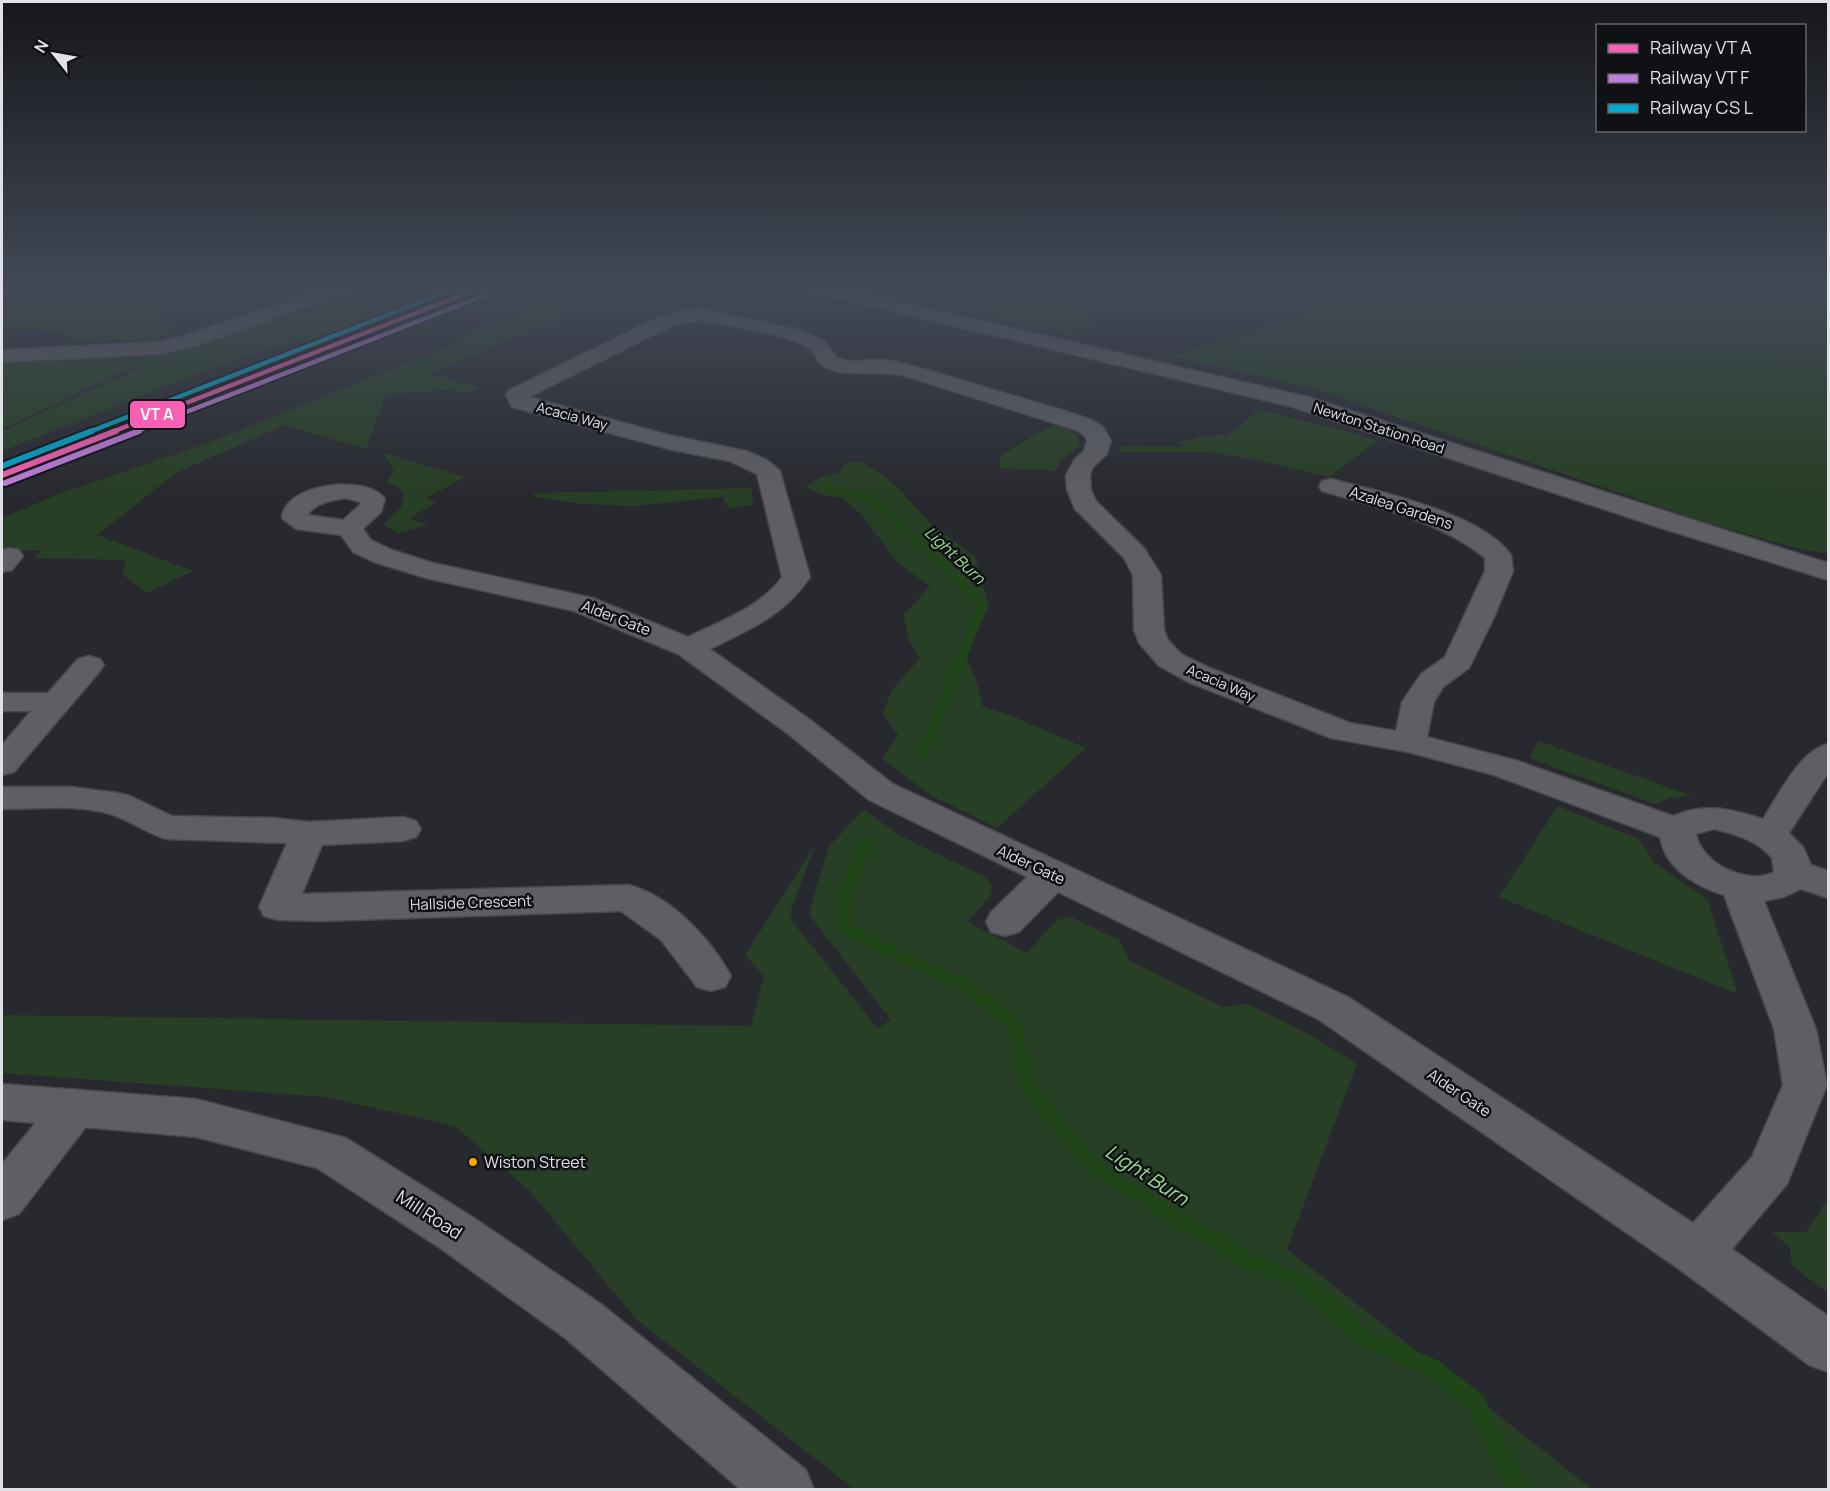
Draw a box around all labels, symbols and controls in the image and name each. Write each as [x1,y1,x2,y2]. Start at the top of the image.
north arrow [24,24,84,84]
legend [1596,24,1806,132]
text: Railway VT A [1650,35,1752,59]
text: N [29,36,54,57]
text: Railway VT F [1650,65,1749,89]
text: Railway CS L [1650,95,1753,119]
street label: Acacia Way [534,397,610,434]
street label: Newton Station Road [1311,397,1447,458]
line badge: VT A [129,400,186,429]
text: VT A [140,403,174,425]
street label: Azalea Gardens [1347,481,1455,534]
water label: Light Burn [920,521,990,589]
street label: Alder Gate [579,595,654,640]
street label: Acacia Way [1184,660,1259,706]
street label: Alder Gate [994,840,1069,889]
street label: Hallside Crescent [410,890,532,915]
street label: Alder Gate [1423,1064,1495,1122]
water label: Light Burn [1101,1138,1195,1212]
place label: Wiston Street [484,1151,586,1173]
marker: Wiston Street [467,1156,479,1168]
street label: Mill Road [392,1184,467,1244]

